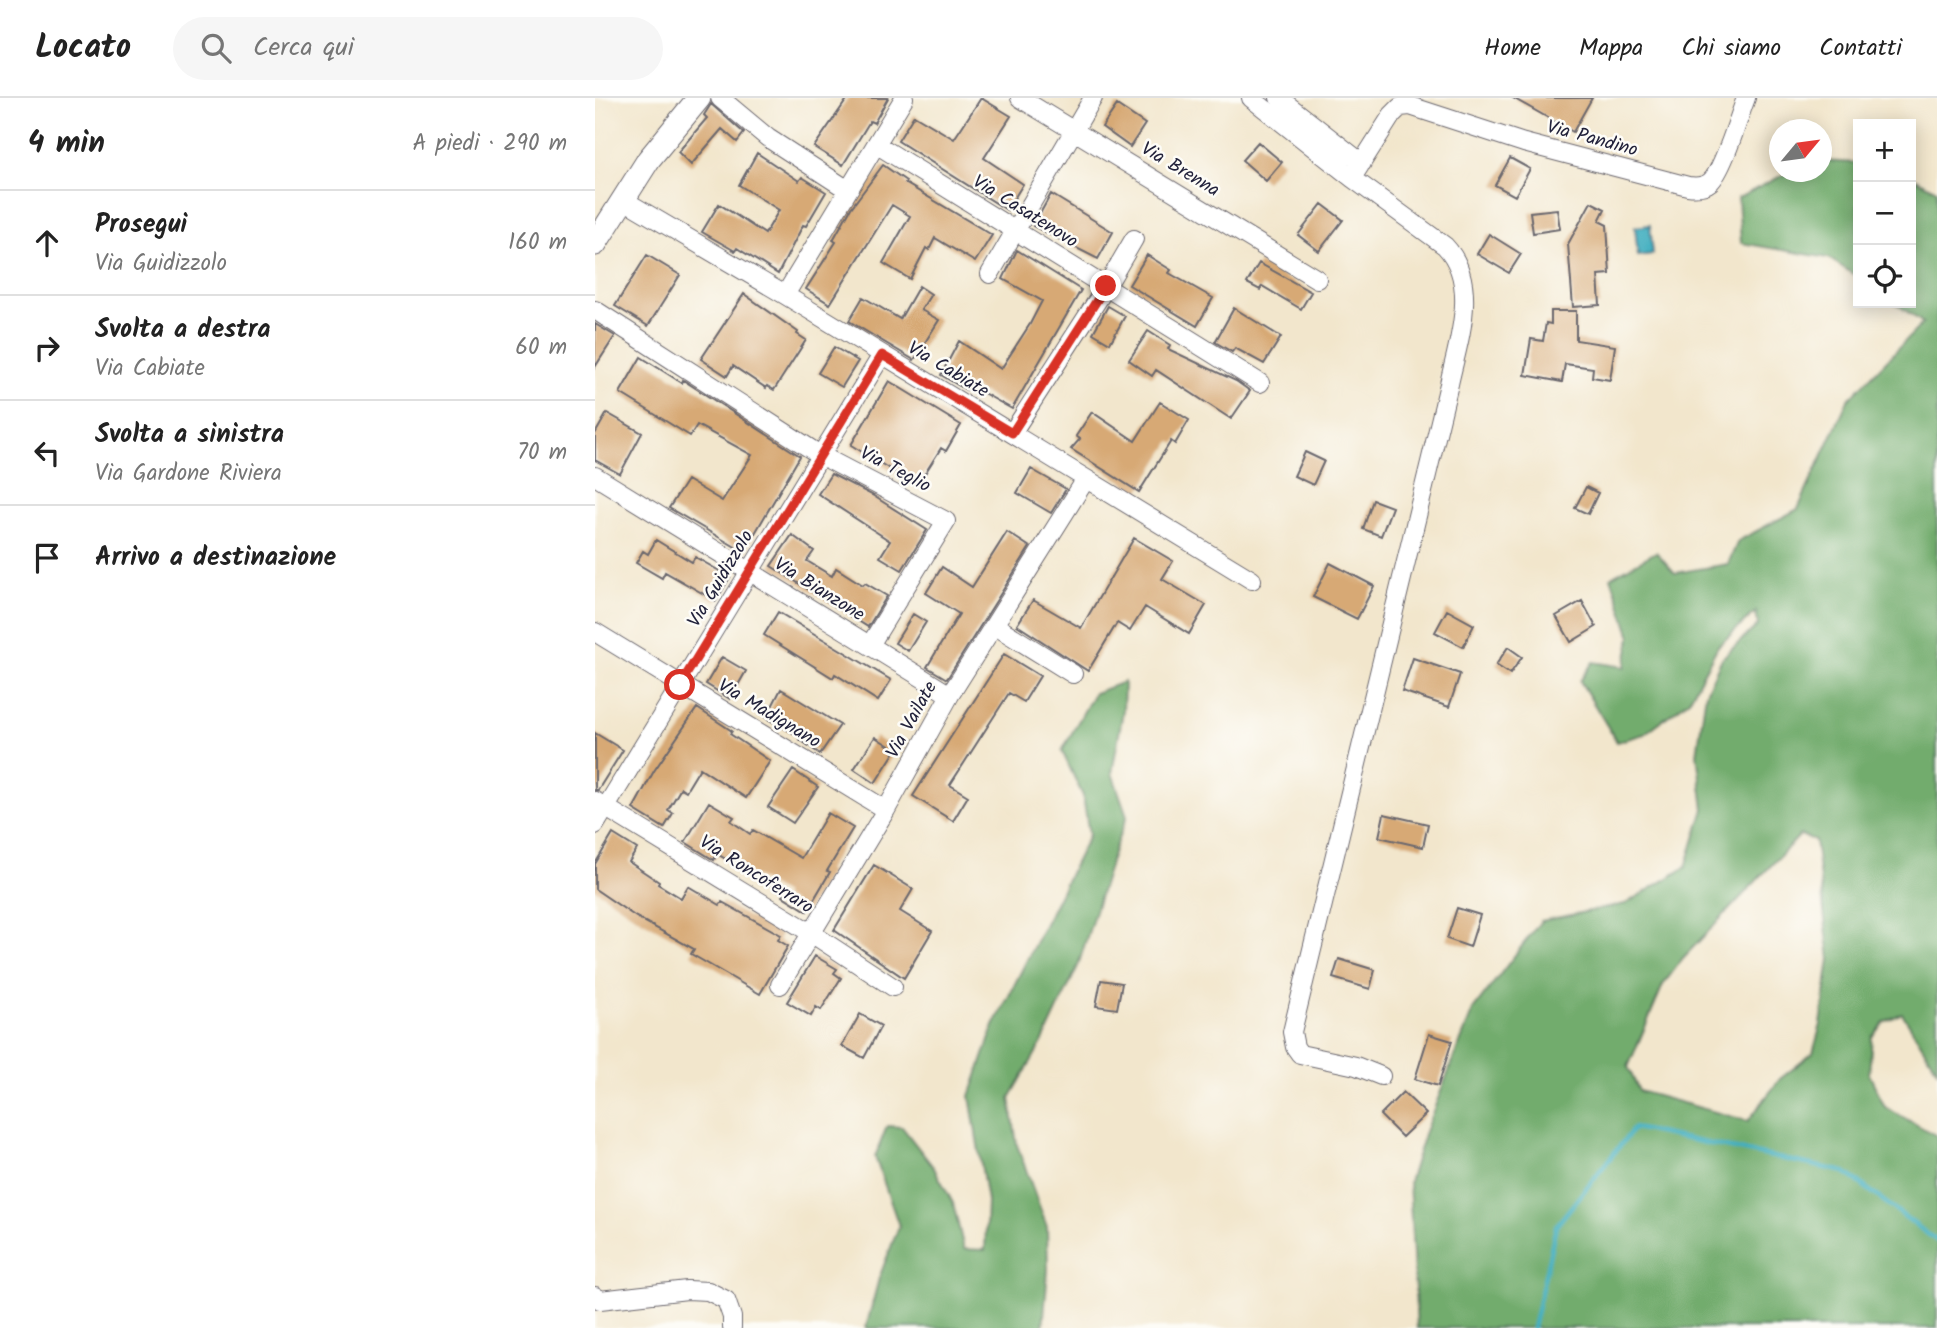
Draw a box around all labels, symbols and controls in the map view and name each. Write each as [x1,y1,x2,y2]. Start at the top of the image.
search box [173,17,663,80]
text: Locato [35,22,131,75]
text: Cerca qui [253,27,354,69]
icon: search [197,29,235,67]
text: Home [1484,29,1541,68]
text: Mappa [1579,29,1643,68]
text: Chi siamo [1681,29,1781,68]
text: Contatti [1819,29,1902,68]
street label: Via Pandino [1543,112,1641,166]
north arrow [1769,119,1832,182]
map controls [1853,119,1916,308]
button: + [1853,119,1916,182]
text: 4 min [28,120,105,168]
text: A piedi · 290 m [413,126,567,162]
street label: Via Brenna [1135,135,1225,205]
street label: Via Casatenovo [966,168,1084,256]
button: − [1853,182,1916,245]
text: Prosegui [95,204,187,246]
icon: ahead [28,224,66,262]
text: 160 m [508,225,567,261]
button: locate [1853,245,1916,308]
text: Via Guidizzolo [95,246,227,282]
route end [1090,270,1121,301]
text: Svolta a destra [95,309,271,351]
icon: right [28,329,66,367]
text: 60 m [515,330,567,366]
street label: Via Cabiate [901,334,995,406]
text: Via Cabiate [95,351,205,387]
text: Svolta a sinistra [95,414,284,456]
icon: left [28,434,66,472]
text: 70 m [517,435,567,471]
street label: Via Teglio [854,439,936,501]
text: Via Gardone Riviera [95,456,282,492]
street label: Via Guidizzolo [680,525,762,633]
text: Arrivo a destinazione [95,537,336,579]
icon: arrive [28,539,66,577]
street label: Via Bianzone [768,550,871,630]
route start [664,669,695,700]
street label: Via Madignano [712,671,826,757]
street label: Via Vailate [878,676,946,764]
street label: Via Roncoferraro [693,828,819,922]

